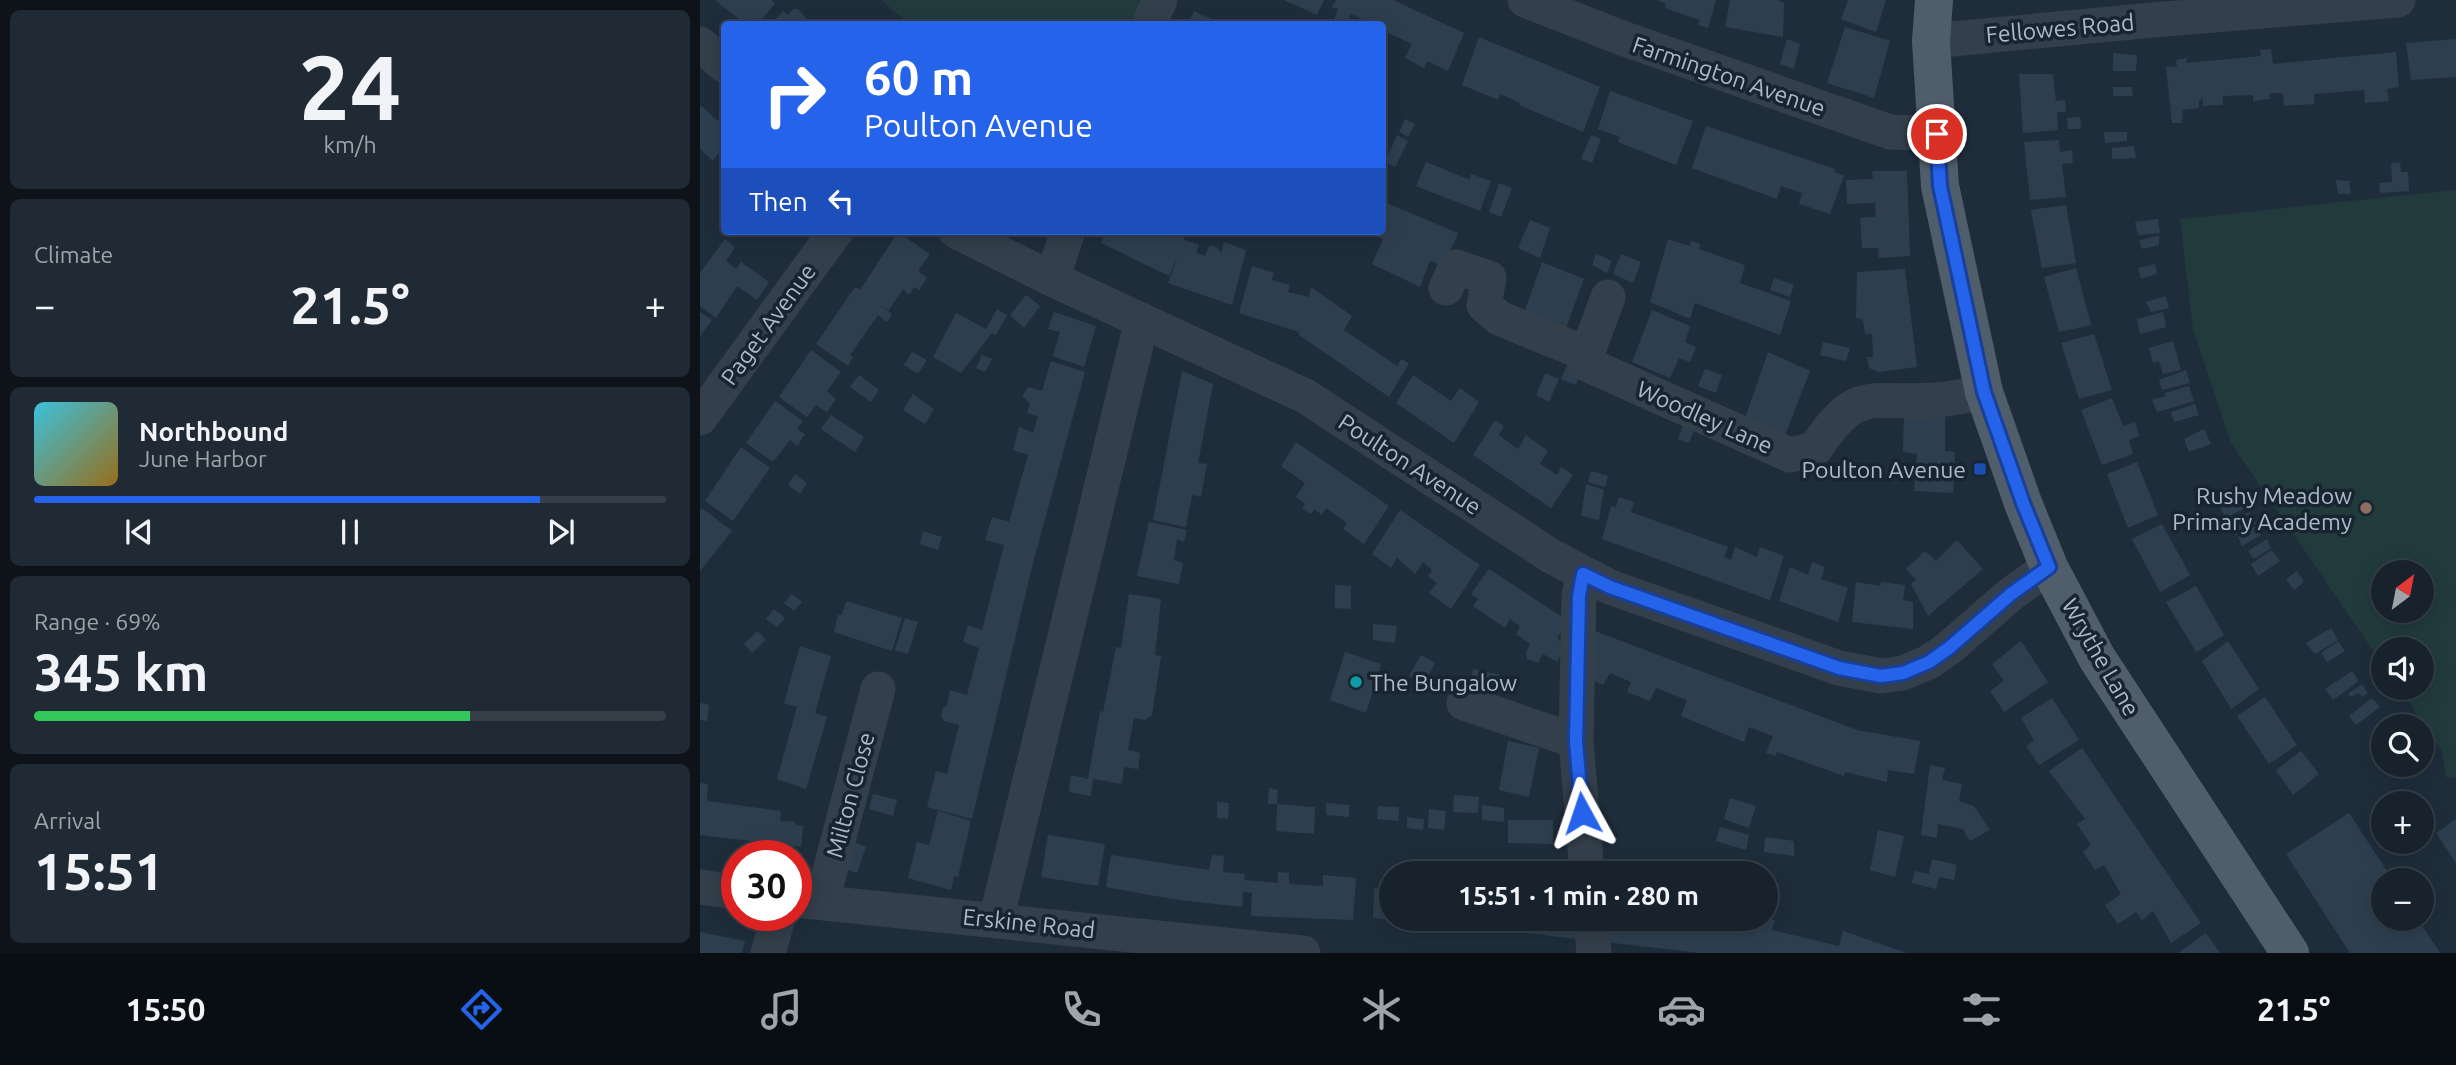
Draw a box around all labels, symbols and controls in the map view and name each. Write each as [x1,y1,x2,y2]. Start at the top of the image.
street label: Fellowes Road [1985,9,2135,47]
street label: Farmington Avenue [1629,31,1829,121]
text: 24 [299,35,401,137]
icon: right [749,49,840,140]
text: 60 m [864,49,973,104]
pin [1907,104,1967,164]
text: Poulton Avenue [864,107,1093,143]
icon: arrive [1918,115,1956,153]
text: km/h [323,132,377,157]
icon: left [822,182,860,220]
text: Then [749,187,808,216]
text: Climate [34,242,113,267]
street label: Paget Avenue [716,259,820,389]
text: 21.5° [290,276,410,334]
text: − [34,284,55,326]
text: + [645,284,666,326]
street label: Woodley Lane [1633,376,1777,458]
street label: Poulton Avenue [1334,409,1486,519]
text: Northbound [139,417,288,446]
text: June Harbor [139,446,267,471]
place label: Poulton Avenue [1802,457,1966,482]
marker: Poulton Avenue [1972,461,1988,477]
place label: Rushy Meadow Primary Academy [2172,483,2352,534]
marker: Rushy Meadow Primary Academy [2358,500,2374,516]
icon: previous [120,513,158,551]
icon: pause [331,513,369,551]
icon: next [542,513,580,551]
north arrow [2371,560,2434,623]
map controls [2371,560,2434,931]
street label: Wrythe Lane [2057,594,2145,720]
text: Range · 69% [34,609,161,634]
button: sound [2371,637,2434,700]
text: 345 km [34,643,208,701]
place label: The Bungalow [1370,670,1517,695]
marker: The Bungalow [1348,674,1364,690]
button: search [2371,714,2434,777]
street label: Milton Close [821,730,879,860]
position arrow [1545,776,1619,850]
button: + [2371,791,2434,854]
text: Arrival [34,808,101,833]
speed limit sign: 30 [721,840,812,931]
text: 15:51 [34,842,164,900]
button: − [2371,868,2434,931]
text: 15:51 · 1 min · 280 m [1458,881,1699,910]
street label: Erskine Road [962,904,1096,942]
icon: directions [457,985,506,1034]
icon: music [757,985,806,1034]
icon: phone [1057,985,1106,1034]
icon: climate [1357,985,1406,1034]
icon: car [1657,985,1706,1034]
icon: filters [1957,985,2006,1034]
text: 15:50 [126,991,206,1027]
text: 21.5° [2257,991,2330,1027]

